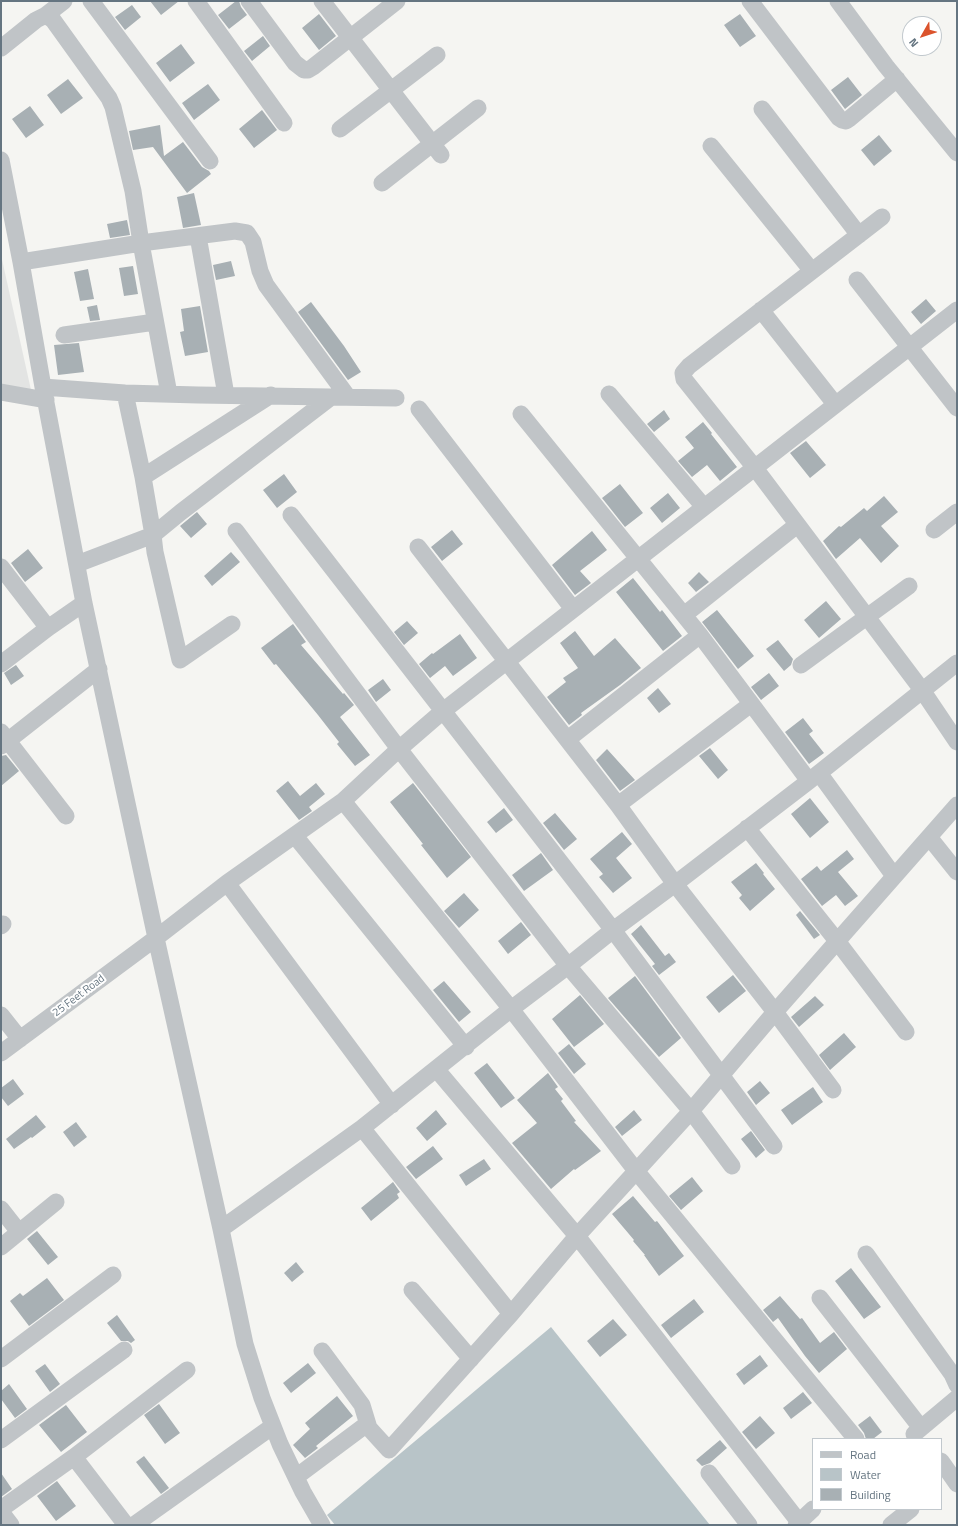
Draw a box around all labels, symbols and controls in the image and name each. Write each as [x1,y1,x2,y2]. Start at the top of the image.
north arrow [902,16,942,56]
text: N [905,35,922,51]
street label: 25 Feet Road [50,972,108,1020]
legend [812,1438,942,1510]
text: Road [850,1445,876,1464]
text: Water [850,1465,881,1484]
text: Building [850,1485,891,1504]

